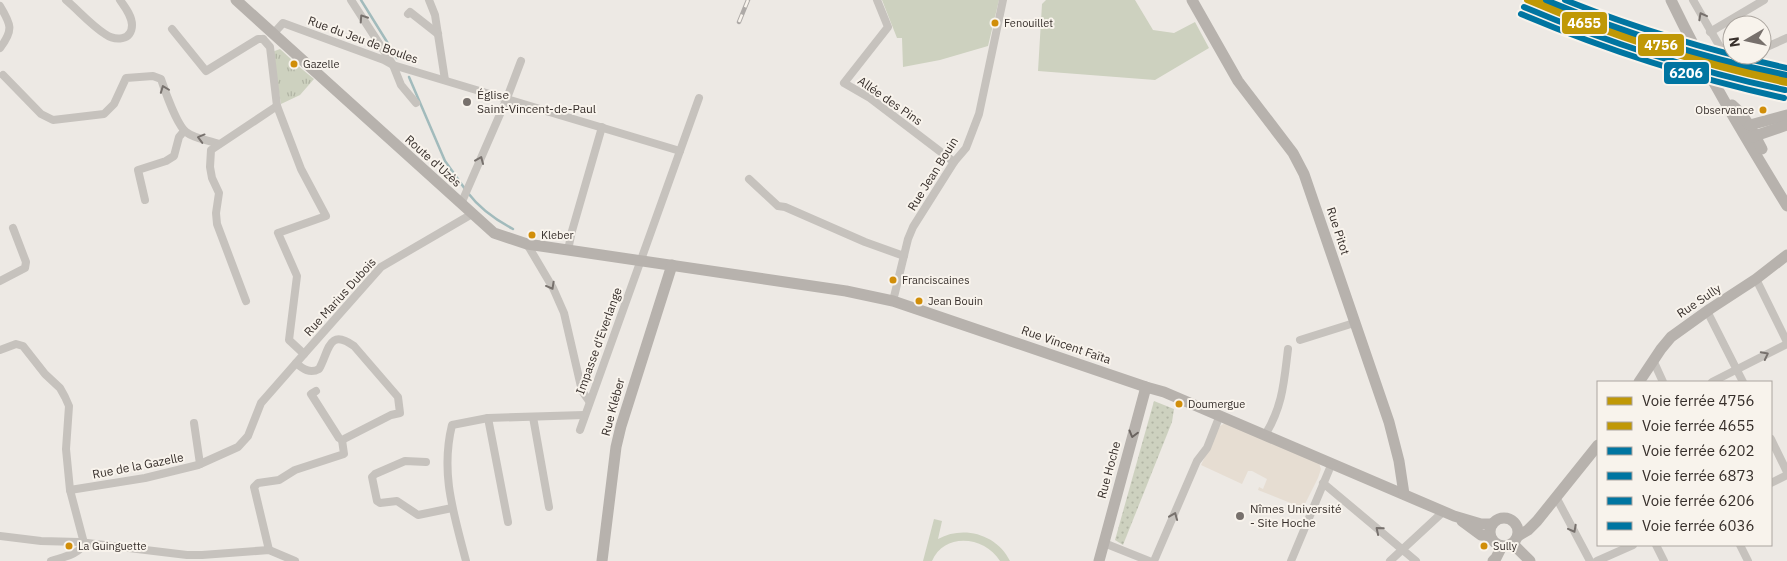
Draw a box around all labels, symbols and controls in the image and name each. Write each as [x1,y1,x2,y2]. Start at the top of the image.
line badge: 4655 [1561,11,1608,35]
one-way arrow [1698,12,1708,21]
street label: Rue du Jeu de Boules [306,13,421,67]
one-way arrow [359,14,369,23]
text: 4655 [1567,14,1601,32]
north arrow [1722,15,1772,65]
place label: Fenouillet [1004,16,1053,30]
marker: Fenouillet [990,18,1000,28]
line badge: 4756 [1637,33,1685,57]
text: 4756 [1644,36,1678,54]
text: N [1724,36,1744,48]
place label: Gazelle [303,57,340,71]
marker: Gazelle [289,59,299,69]
line badge: 6206 [1663,61,1710,85]
text: 6206 [1669,64,1703,82]
street label: Allée des Pins [855,73,926,128]
one-way arrow [160,85,171,94]
place label: Église Saint-Vincent-de-Paul [477,87,596,116]
marker: Église Saint-Vincent-de-Paul [461,96,473,108]
place label: Observance [1695,103,1754,117]
marker: Observance [1758,105,1768,115]
street label: Route d'Uzès [402,131,465,190]
one-way arrow [198,134,206,144]
street label: Rue Jean Bouin [904,134,961,213]
one-way arrow [474,156,485,165]
street label: Rue Pitot [1324,205,1353,257]
place label: Kleber [541,228,573,242]
marker: Kleber [527,230,537,240]
street label: Rue Marius Dubois [300,254,379,339]
place label: Franciscaines [902,273,970,287]
marker: Franciscaines [888,275,898,285]
street label: Rue Sully [1674,280,1724,321]
one-way arrow [545,281,555,290]
street label: Impasse d'Everlange [572,285,625,396]
place label: Jean Bouin [928,294,983,308]
marker: Jean Bouin [914,296,924,306]
street label: Rue Vincent Faïta [1019,322,1113,367]
one-way arrow [1760,351,1769,361]
street label: Rue Kléber [598,376,628,437]
legend [1597,381,1772,546]
text: Voie ferrée 4756 [1642,391,1755,410]
place label: Doumergue [1188,397,1245,411]
marker: Doumergue [1174,399,1184,409]
text: Voie ferrée 4655 [1642,416,1755,435]
one-way arrow [1128,430,1139,439]
street label: Rue Hoche [1094,439,1123,500]
text: Voie ferrée 6202 [1642,441,1755,460]
street label: Rue de la Gazelle [91,449,185,482]
text: Voie ferrée 6873 [1642,466,1755,485]
text: Voie ferrée 6206 [1642,491,1755,510]
place label: Nîmes Université - Site Hoche [1250,501,1342,530]
marker: Nîmes Université - Site Hoche [1234,510,1246,522]
one-way arrow [1168,513,1178,521]
text: Voie ferrée 6036 [1642,516,1755,535]
one-way arrow [1567,524,1577,533]
one-way arrow [1376,527,1385,535]
place label: La Guinguette [78,539,147,553]
place label: Sully [1493,539,1517,553]
marker: La Guinguette [64,541,74,551]
marker: Sully [1479,541,1489,551]

